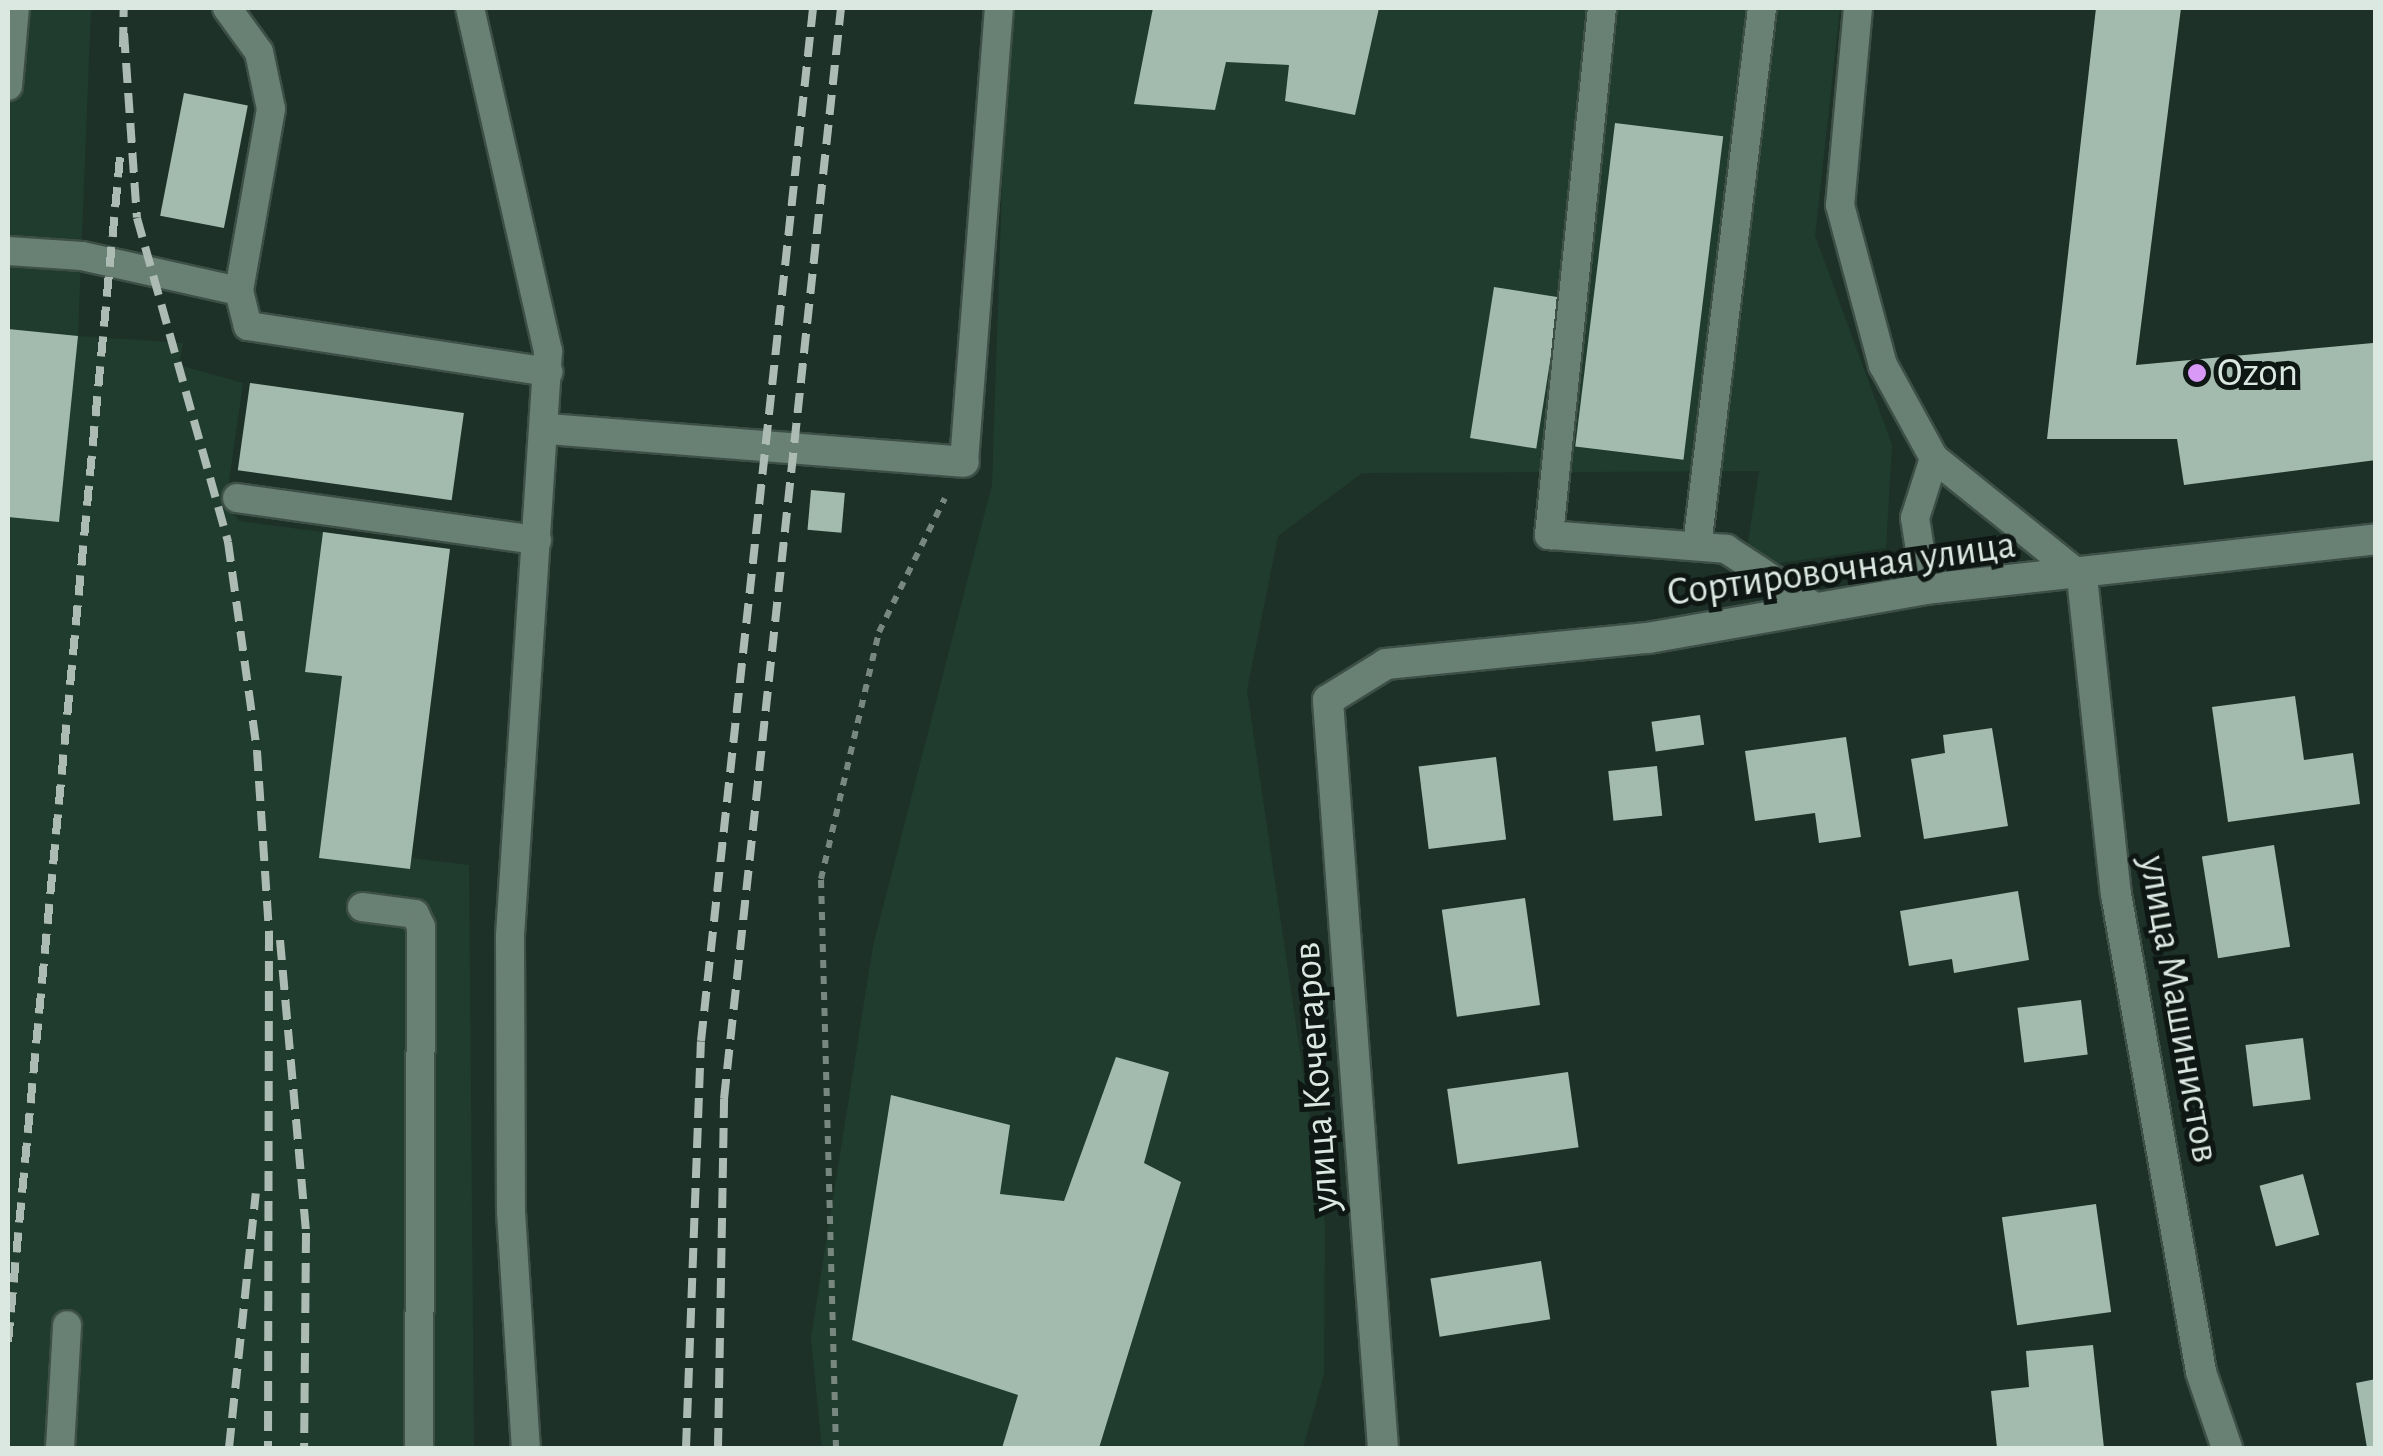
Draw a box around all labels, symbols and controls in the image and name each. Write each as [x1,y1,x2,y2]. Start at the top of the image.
place label: Ozon [2217,349,2298,397]
marker: Ozon [2186,362,2208,384]
street label: Сортировочная улица [1664,521,2018,617]
street label: улица Машинистов [2128,852,2230,1166]
street label: улица Кочегаров [1283,940,1349,1214]

